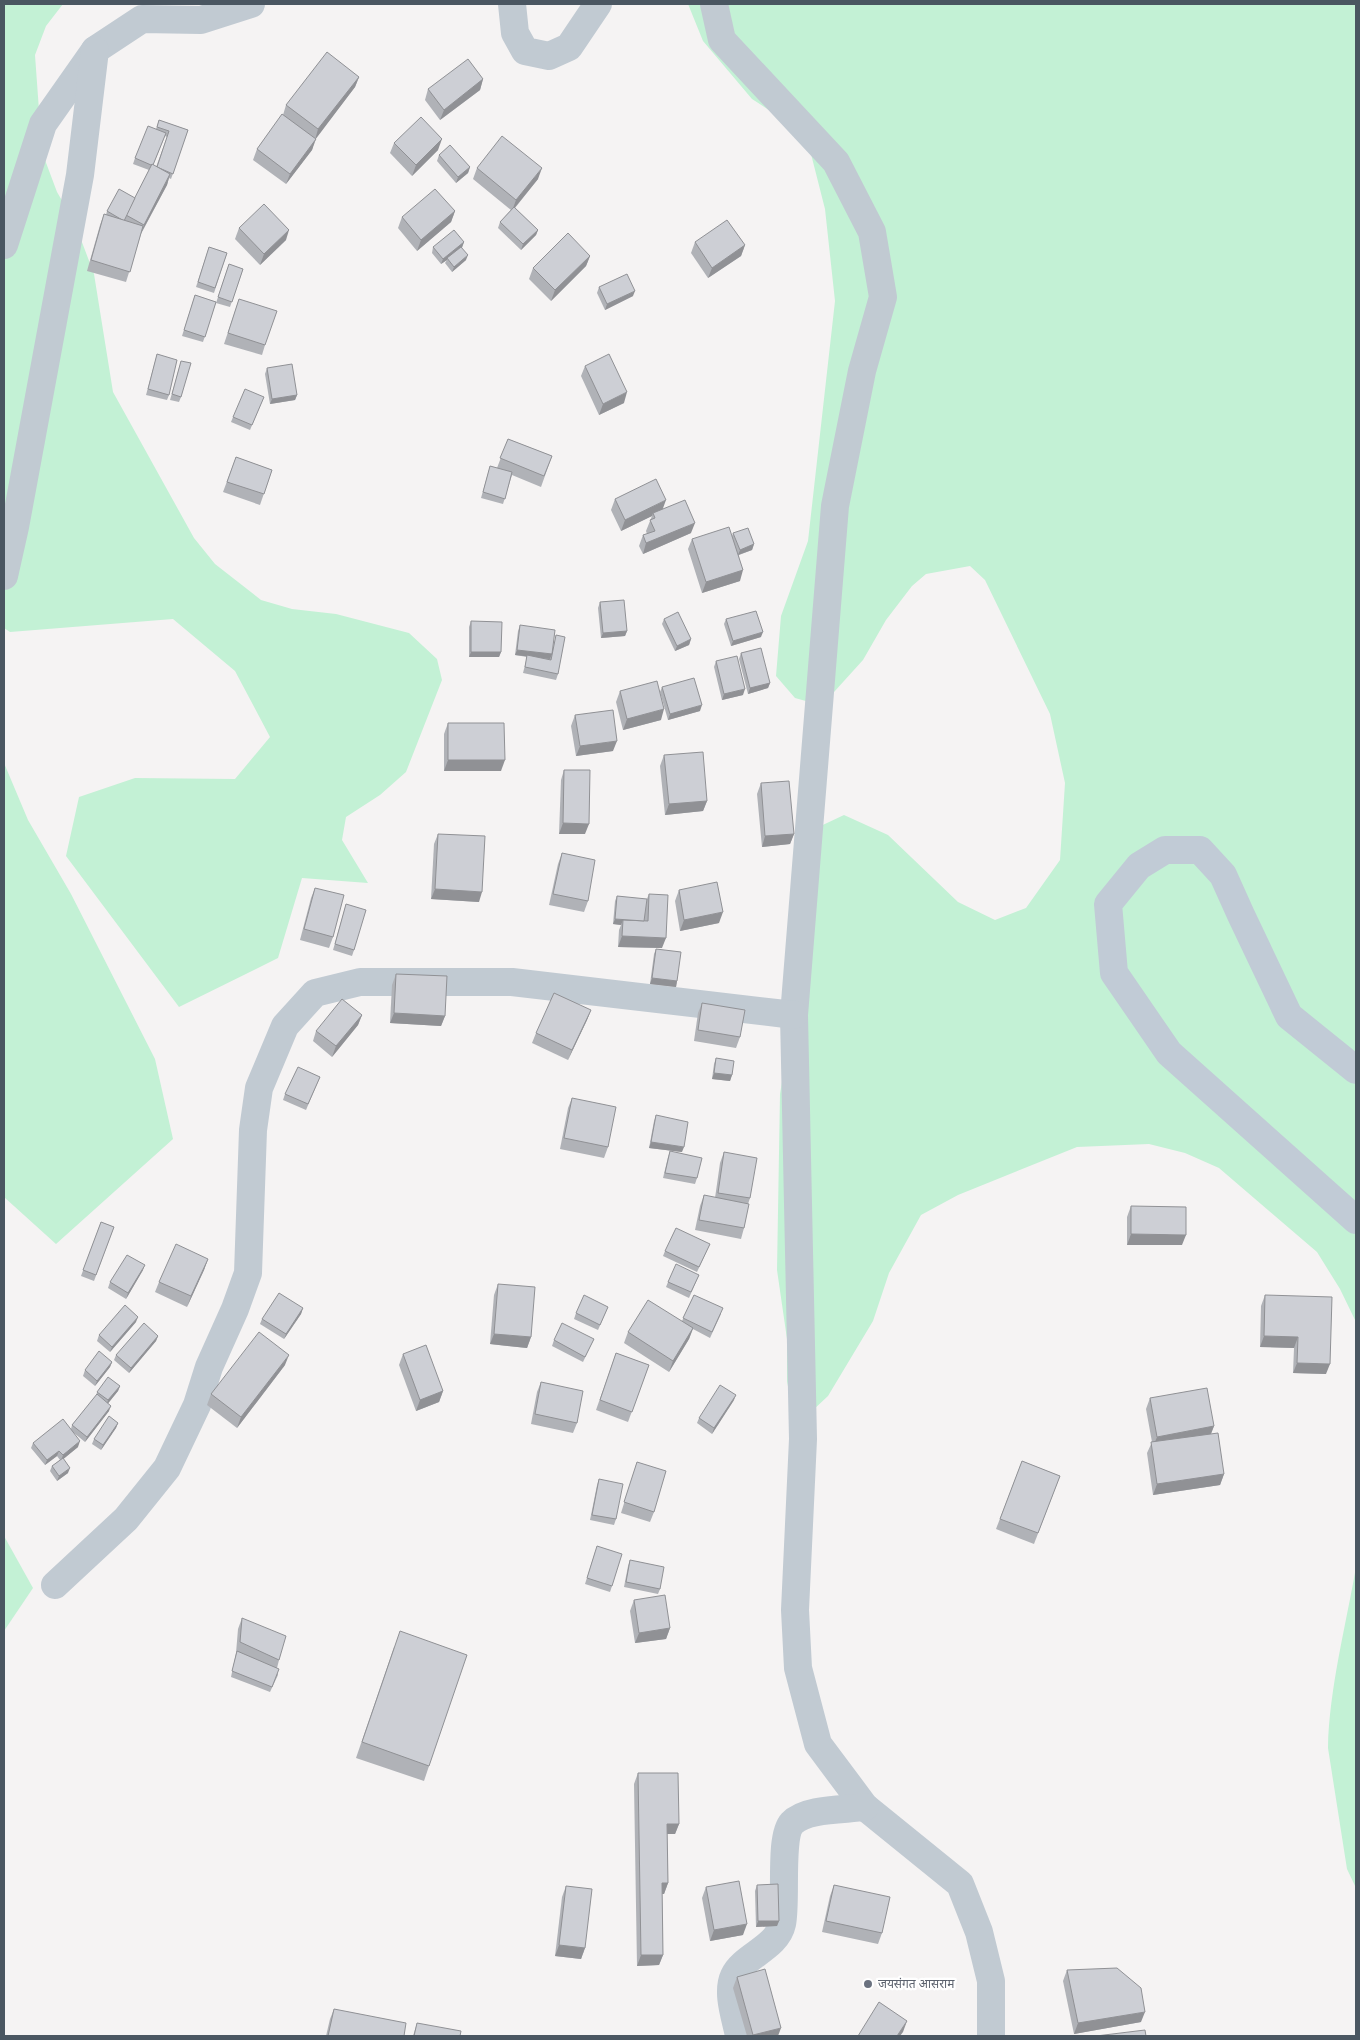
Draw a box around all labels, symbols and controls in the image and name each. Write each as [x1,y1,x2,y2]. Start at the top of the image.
place label: जयसंगत आसराम [878,1977,955,1991]
marker: जयसंगत आसराम [862,1978,874,1990]

